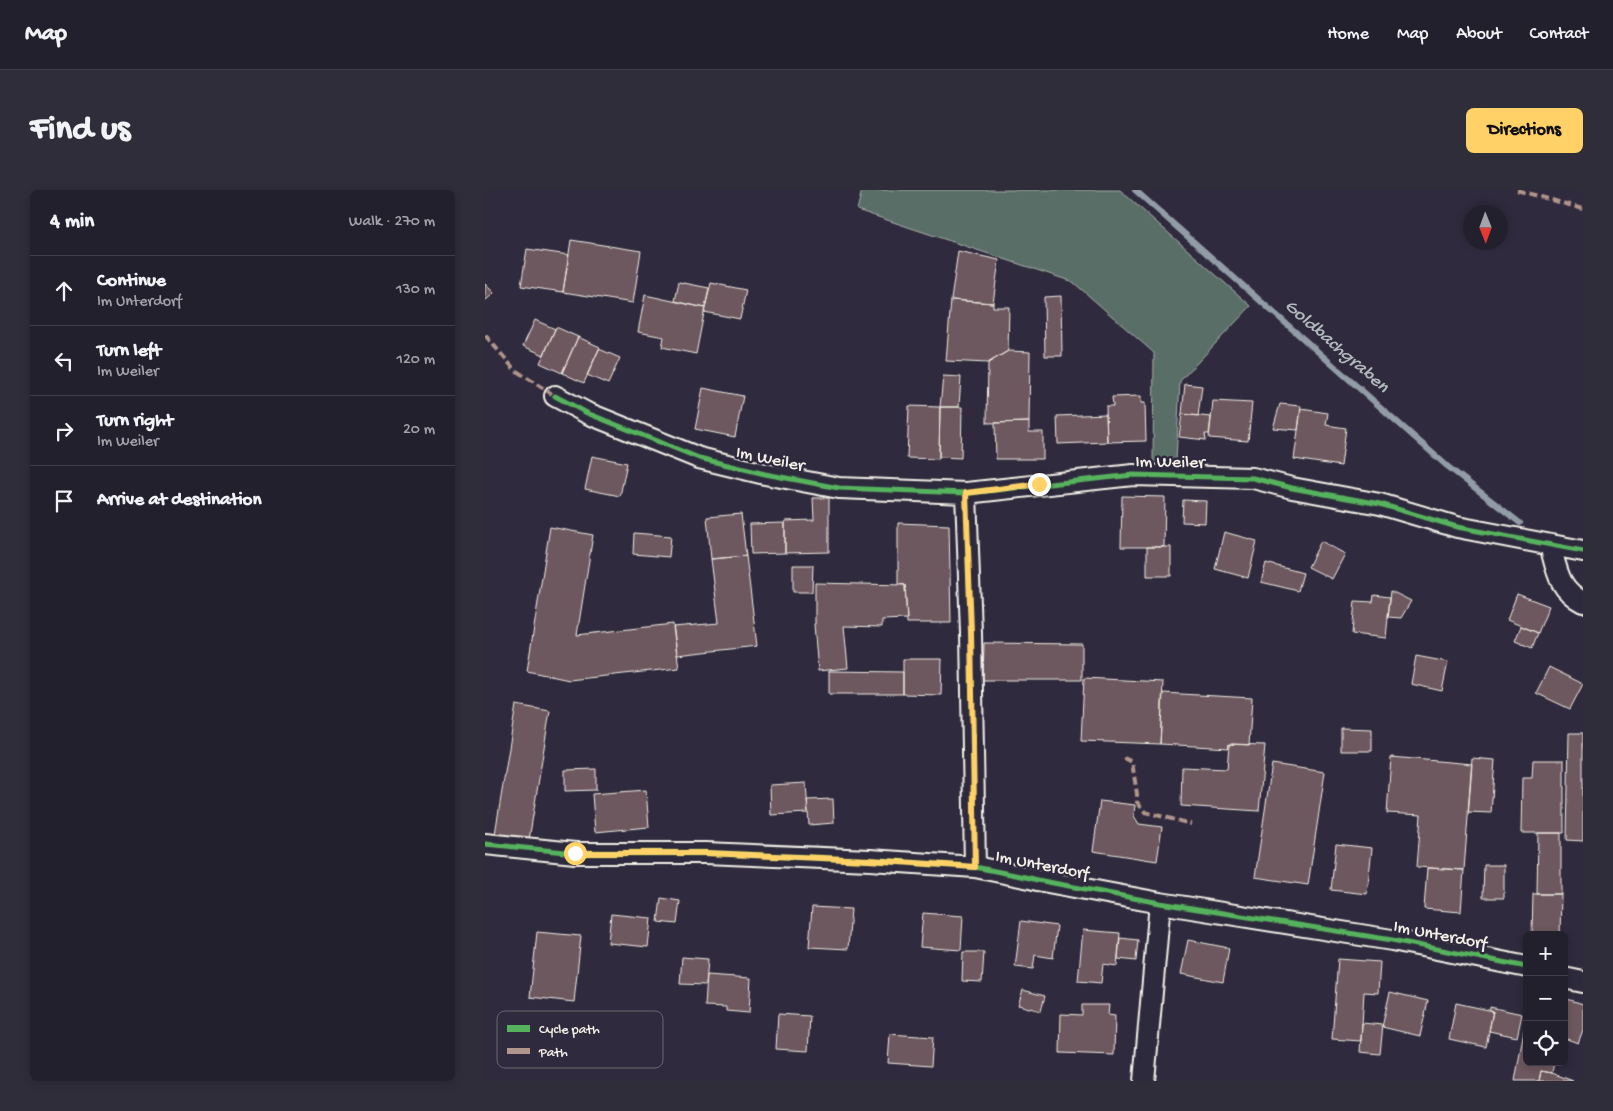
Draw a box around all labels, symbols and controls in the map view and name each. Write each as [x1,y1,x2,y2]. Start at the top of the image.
text: Map [25,20,67,49]
text: Home [1327,24,1369,45]
text: Map [1397,24,1428,45]
text: About [1456,24,1502,45]
text: Contact [1530,24,1588,45]
button: Directions [1466,108,1583,153]
text: Find us [30,110,130,151]
north arrow [1463,205,1508,250]
text: 4 min [50,210,94,235]
text: Walk · 270 m [349,213,435,232]
text: Continue [97,270,166,293]
icon: ahead [50,277,78,305]
text: 130 m [396,281,435,300]
text: Im Unterdorf [97,293,182,312]
water label: Goldbachgraben [1279,295,1394,399]
text: Turn left [97,340,161,363]
icon: left [50,347,78,375]
text: 120 m [396,351,435,370]
text: Im Weiler [97,363,159,382]
text: Turn right [97,410,173,433]
icon: right [50,417,78,445]
text: 20 m [403,421,435,440]
text: Im Weiler [97,433,159,452]
street label: Im Weiler [734,443,808,478]
street label: Im Weiler [1135,452,1207,474]
route end [1028,473,1051,496]
icon: arrive [50,487,78,515]
text: Arrive at destination [97,489,261,512]
route start [564,842,587,865]
street label: Im Unterdorf [993,847,1092,886]
street label: Im Unterdorf [1391,917,1490,956]
map controls [1523,931,1568,1066]
button: + [1523,931,1568,976]
button: − [1523,976,1568,1021]
legend [497,1011,663,1068]
button: locate [1523,1021,1568,1066]
text: Cycle path [539,1022,600,1039]
text: Path [538,1045,568,1062]

